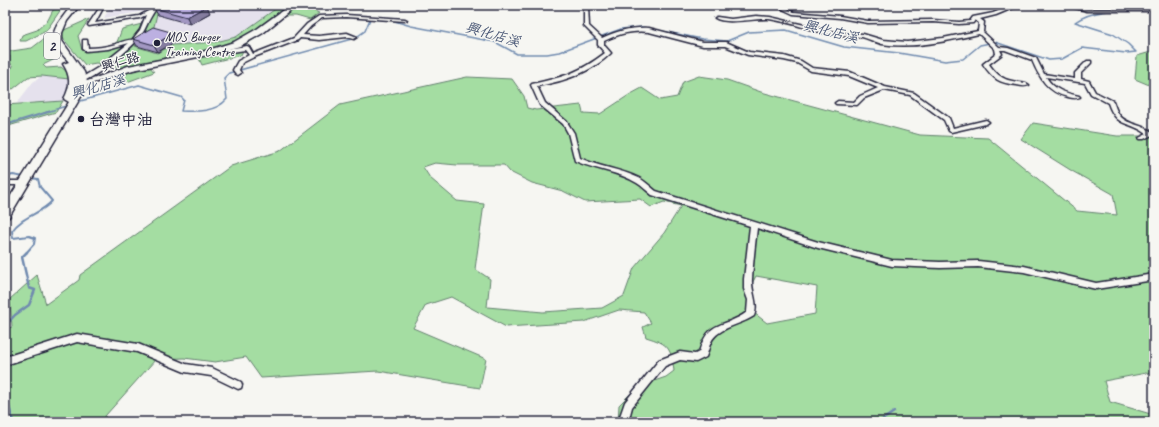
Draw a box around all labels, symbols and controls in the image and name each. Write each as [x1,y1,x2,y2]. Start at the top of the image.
water label: 興化店溪 [802,16,861,47]
water label: 興化店溪 [464,19,523,51]
place label: MOS Burger Training Centre [165,29,235,60]
road number: 2 [44,33,60,59]
marker: MOS Burger Training Centre [152,38,162,48]
street label: 興仁路 [99,49,141,75]
water label: 興化店溪 [69,70,128,102]
place label: 台灣中油 [89,110,153,130]
marker: 台灣中油 [76,114,86,124]

